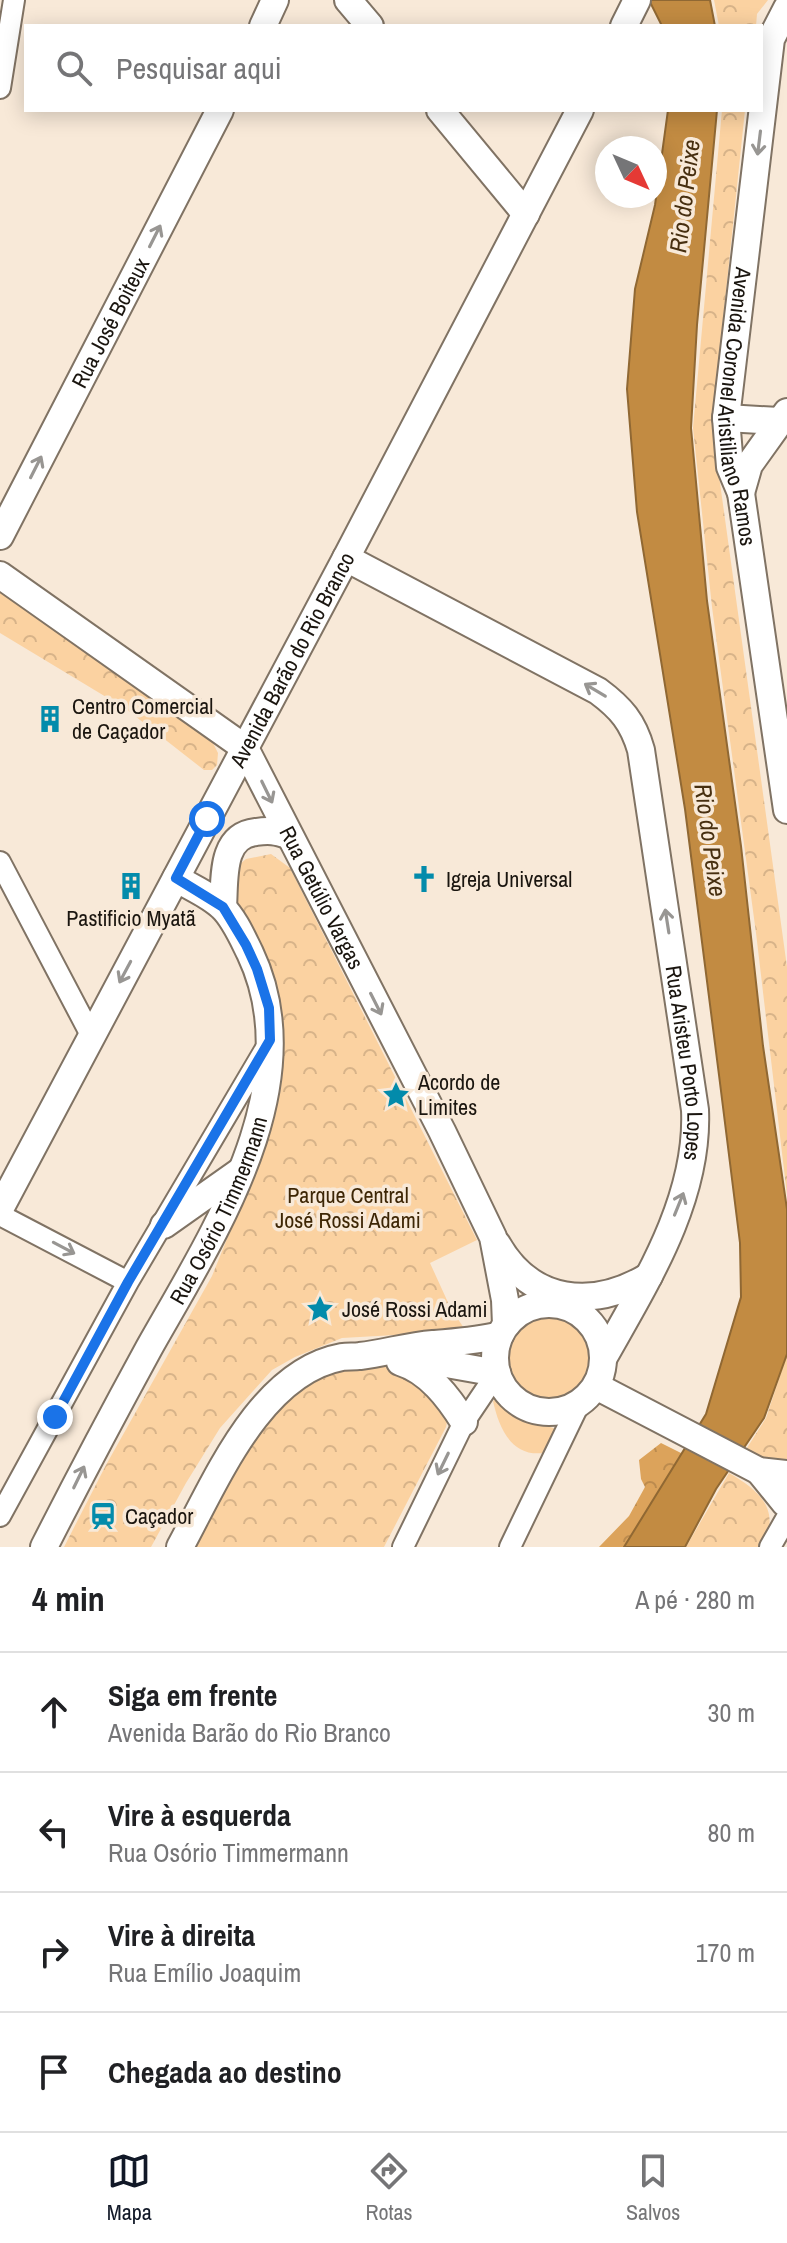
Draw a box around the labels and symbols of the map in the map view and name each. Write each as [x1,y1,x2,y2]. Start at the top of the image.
one-way arrow [751,129,766,156]
north arrow [595,136,667,208]
water label: Rio do Peixe [661,138,707,254]
one-way arrow [147,224,163,248]
street label: Rua José Boiteux [64,253,156,393]
street label: Avenida Coronel Aristiliano Ramos [711,265,763,548]
one-way arrow [28,455,44,479]
street label: Avenida Barão do Rio Branco [222,547,361,774]
one-way arrow [584,682,607,698]
place label: Centro Comercial de Caçador [72,691,213,746]
building icon: Centro Comercial de Caçador [35,704,65,734]
one-way arrow [259,779,275,803]
water label: Rio do Peixe [687,781,735,899]
route start [189,801,225,837]
street label: Rua Getúlio Vargas [273,821,371,974]
church icon: Igreja Universal [409,864,439,894]
place label: Igreja Universal [446,864,572,894]
building icon: Pastificio Myatã [116,871,146,901]
place label: Pastificio Myatã [66,903,196,933]
one-way arrow [659,908,674,934]
one-way arrow [116,960,132,984]
street label: Rua Aristeu Porto Lopes [658,963,710,1163]
one-way arrow [368,992,384,1015]
place label: Acordo de Limites [417,1067,500,1122]
place icon: Acordo de Limites [381,1080,411,1110]
street label: Rua Osório Timmermann [162,1113,274,1310]
park label: Parque Central José Rossi Adami [275,1180,421,1235]
one-way arrow [673,1192,688,1217]
one-way arrow [52,1241,76,1257]
place icon: José Rossi Adami [305,1294,335,1324]
place label: José Rossi Adami [342,1294,487,1324]
route end [37,1399,73,1435]
one-way arrow [435,1452,451,1476]
one-way arrow [72,1466,87,1490]
station icon: Caçador [88,1501,118,1531]
place label: Caçador [125,1501,193,1531]

